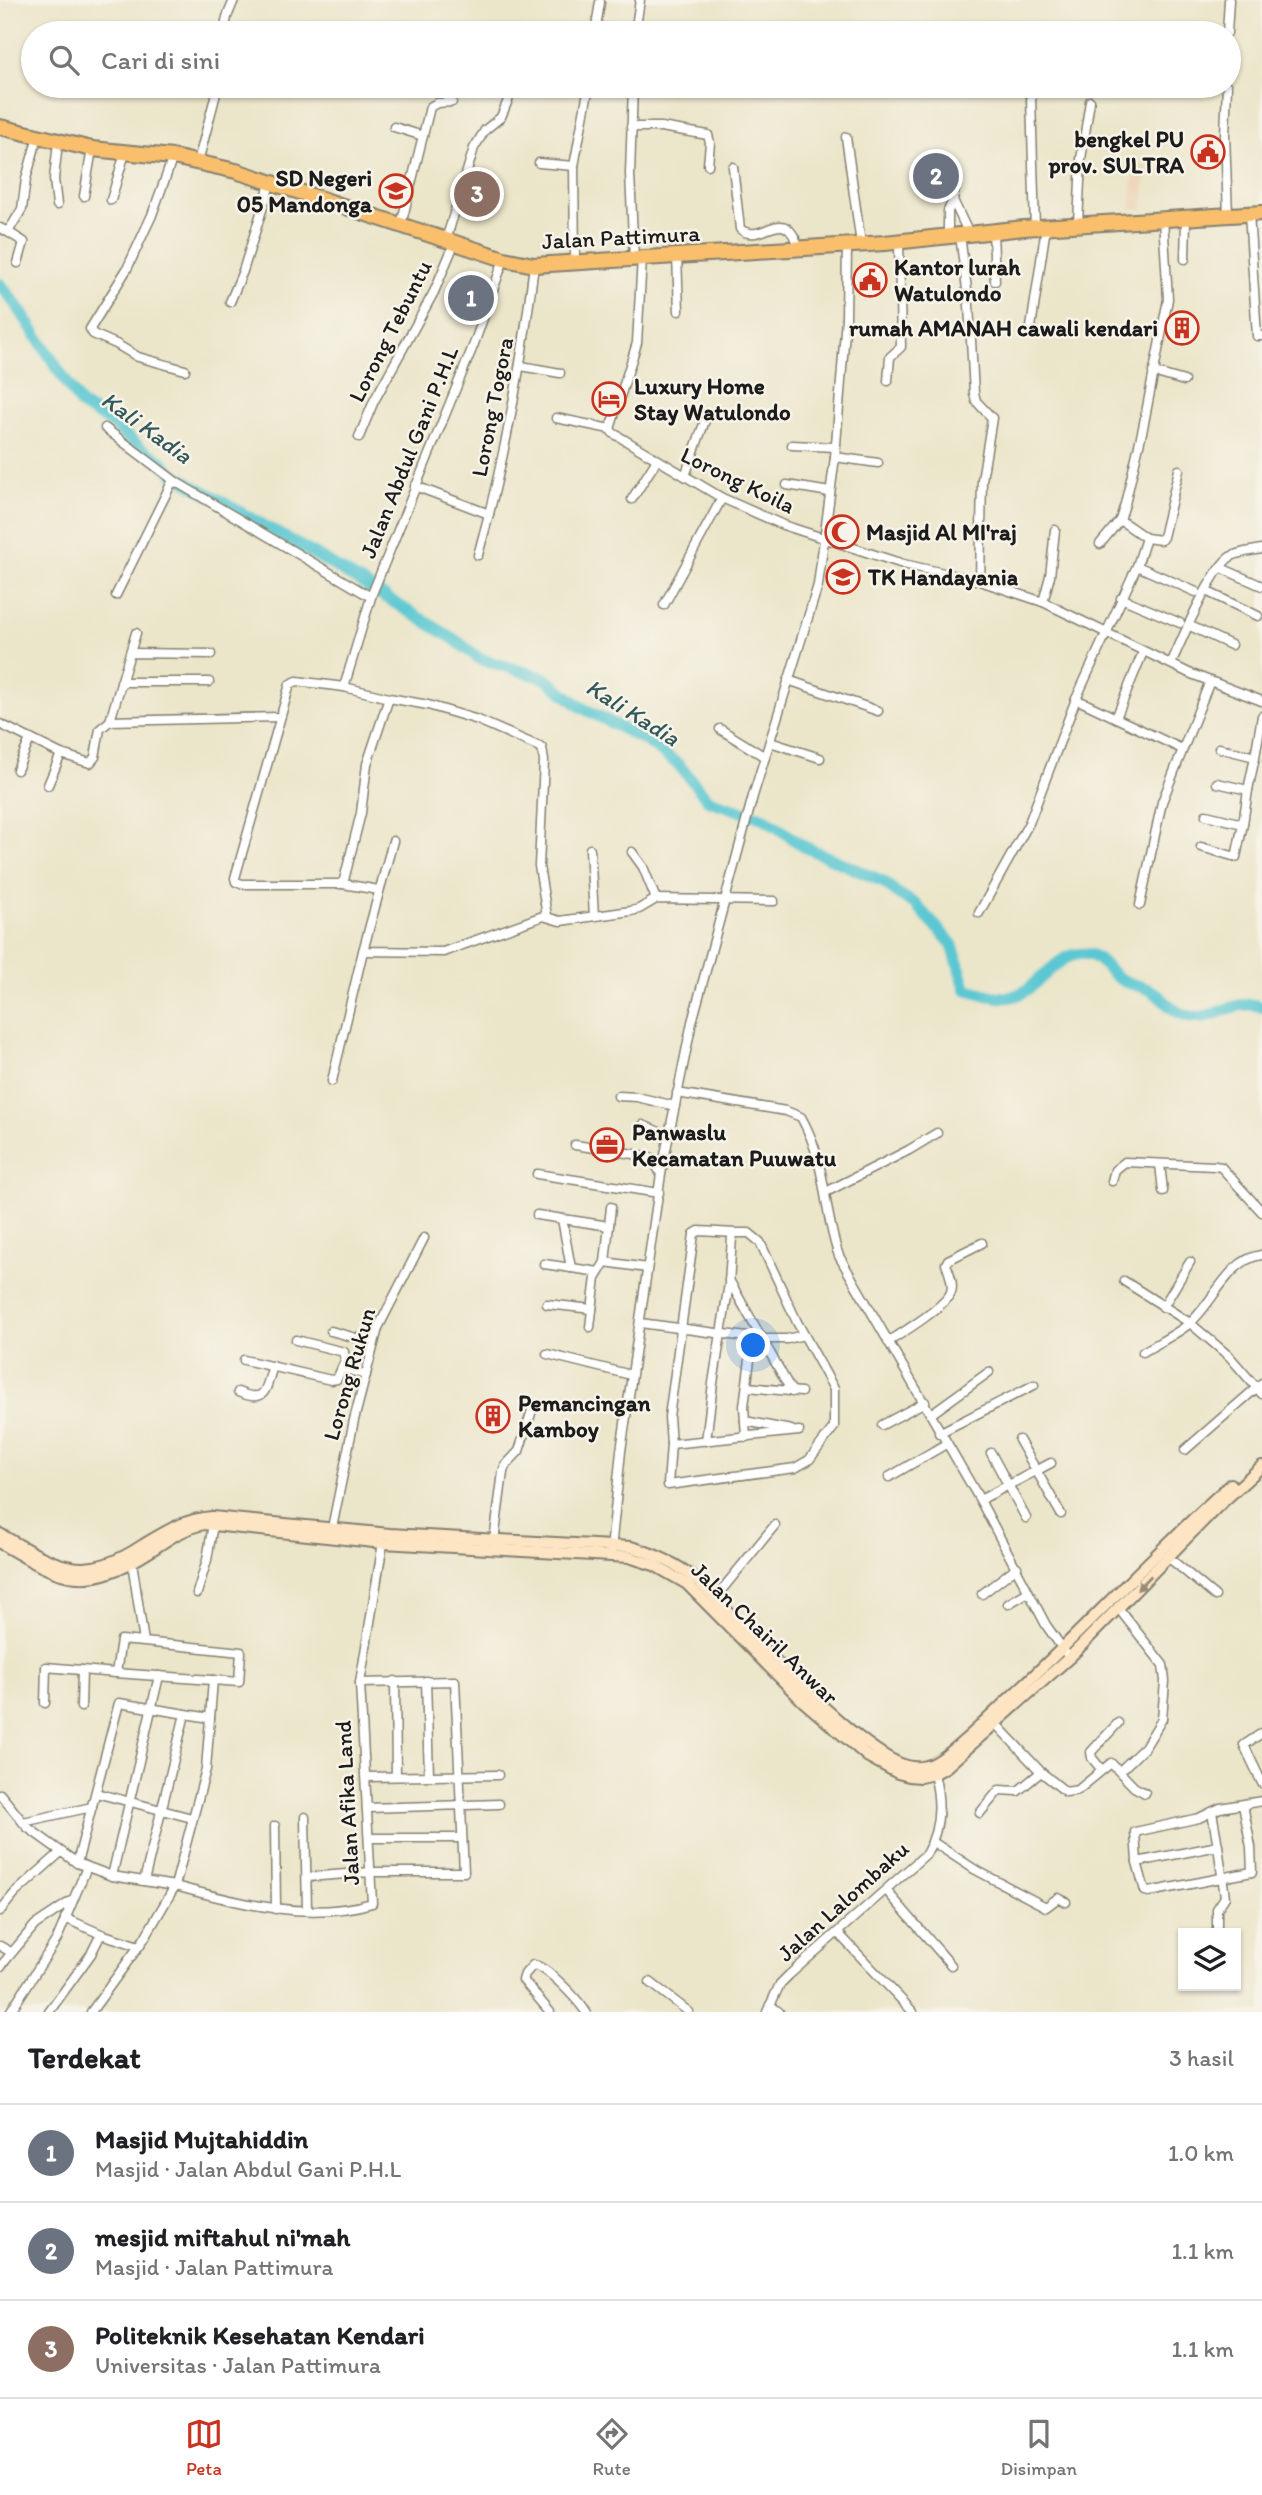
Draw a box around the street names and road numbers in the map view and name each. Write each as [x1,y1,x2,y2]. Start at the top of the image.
street label: Jalan Pattimura [541,219,701,255]
street label: Lorong Tebuntu [342,255,438,407]
street label: Lorong Togora [465,335,519,479]
street label: Jalan Abdul Gani P.H.L [354,342,464,562]
street label: Lorong Koila [676,440,800,520]
street label: Lorong Rukun [317,1304,381,1444]
street label: Jalan Chairil Anwar [686,1556,845,1711]
street label: Jalan Afika Land [329,1720,365,1886]
street label: Jalan Lalombaku [772,1835,915,1967]

